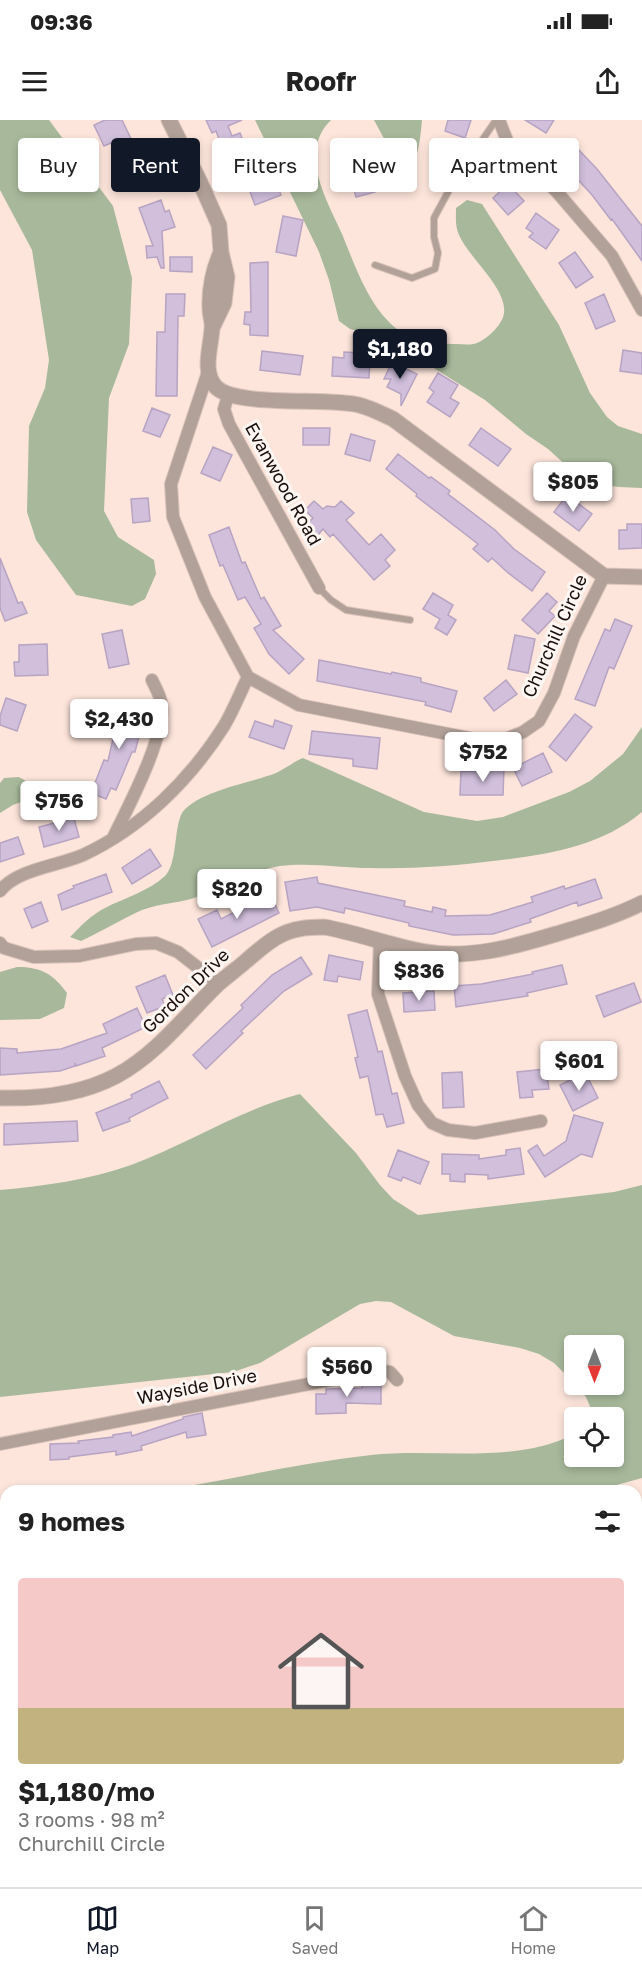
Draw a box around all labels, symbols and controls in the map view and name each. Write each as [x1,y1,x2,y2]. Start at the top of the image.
text: 09:36 [30,8,93,35]
icon: menu [18,65,51,98]
text: Roofr [285,65,357,97]
icon: share [591,65,624,98]
chip: Buy [18,138,99,192]
chip: Rent [111,138,200,192]
chip: Filters [212,138,318,192]
chip: New [330,138,417,192]
chip: Apartment [429,138,579,192]
pin: $1,180 [351,329,449,380]
text: $1,180 [367,336,433,360]
street label: Evanwood Road [241,418,327,549]
pin: $805 [537,462,609,513]
text: $805 [547,469,599,493]
street label: Churchill Circle [517,571,591,701]
pin: $2,430 [70,699,168,750]
text: $2,430 [84,706,154,730]
pin: $752 [447,732,519,783]
text: $752 [459,739,507,763]
pin: $756 [23,781,95,832]
text: $756 [34,788,84,812]
pin: $820 [201,869,273,920]
text: $820 [211,876,263,900]
street label: Gordon Drive [137,943,233,1037]
pin: $836 [383,951,455,1002]
text: $836 [393,958,445,982]
pin: $601 [543,1041,615,1092]
text: $601 [554,1048,604,1072]
north arrow [564,1335,624,1395]
map controls [564,1335,624,1467]
pin: $560 [311,1347,383,1398]
text: $560 [321,1354,373,1378]
street label: Wayside Drive [135,1364,259,1408]
button: locate [564,1407,624,1467]
icon: filters [591,1505,624,1538]
text: 9 homes [18,1506,125,1537]
icon: home [267,1617,375,1725]
text: $1,180/mo [18,1776,155,1807]
text: 3 rooms · 98 m² [18,1807,165,1831]
text: Churchill Circle [18,1831,165,1855]
tab: Map [86,1902,119,1958]
tab: Saved [292,1902,338,1958]
tab: Home [511,1902,556,1958]

